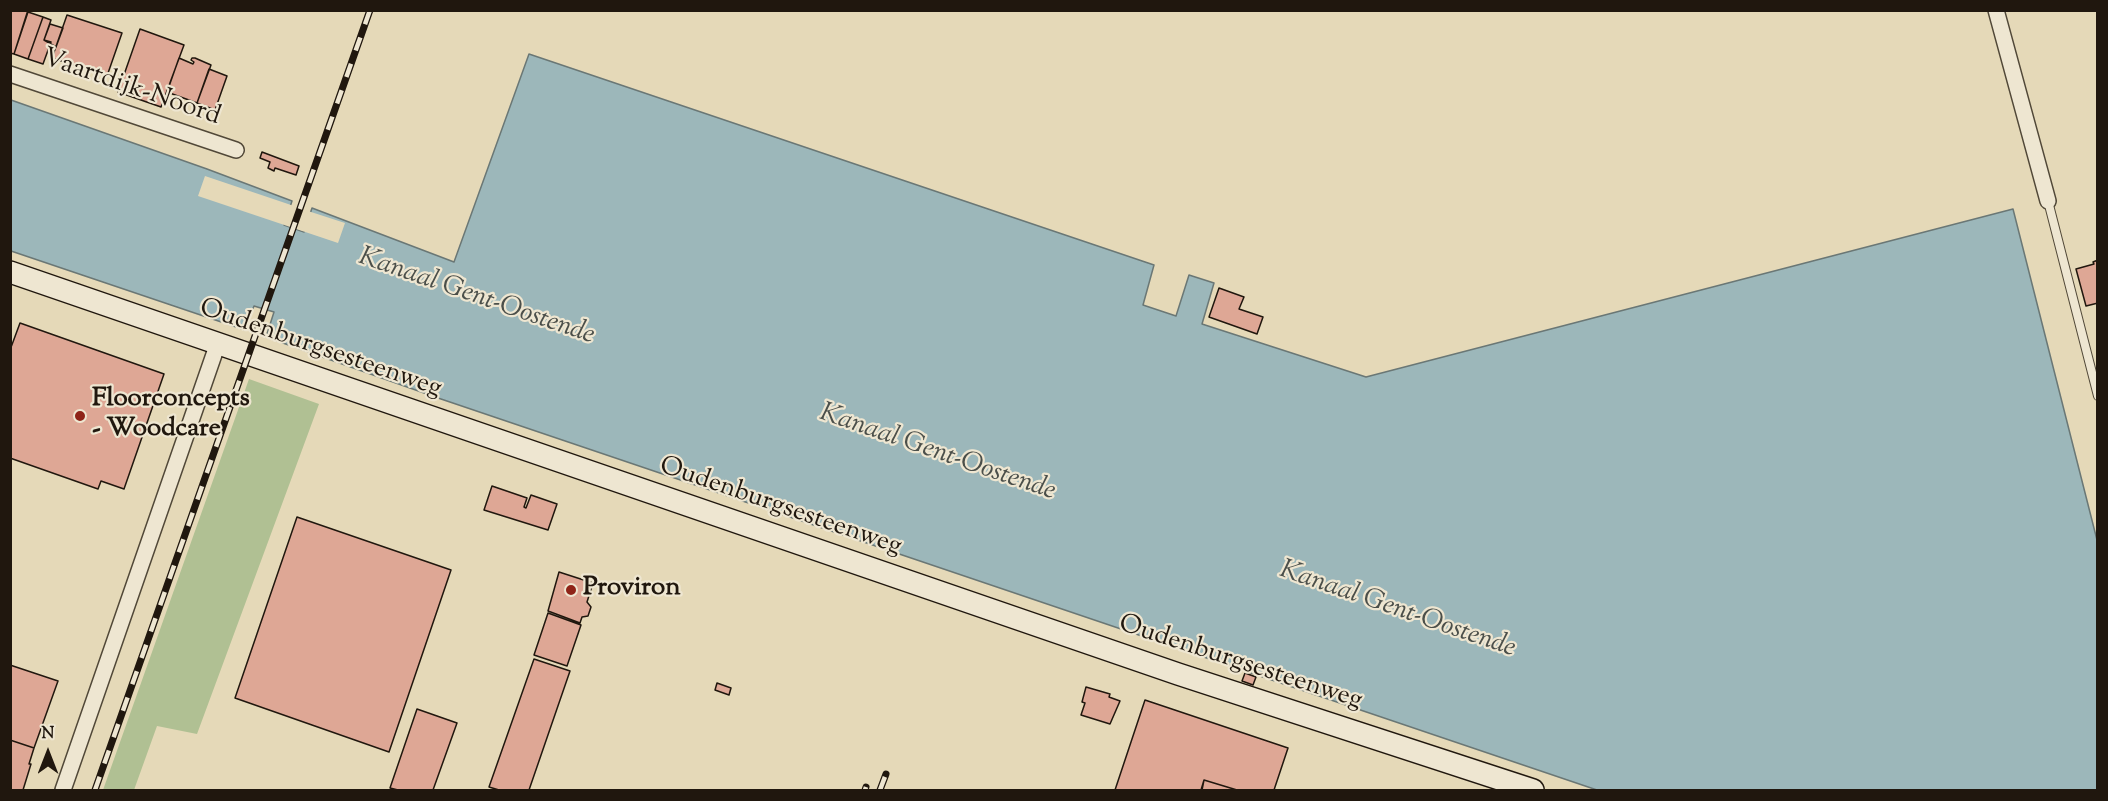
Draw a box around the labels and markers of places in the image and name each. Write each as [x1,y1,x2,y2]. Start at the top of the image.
place label: Floorconcepts - Woodcare [92,385,250,446]
marker: Floorconcepts - Woodcare [73,409,87,423]
place label: Proviron [583,574,681,606]
marker: Proviron [564,583,578,597]

